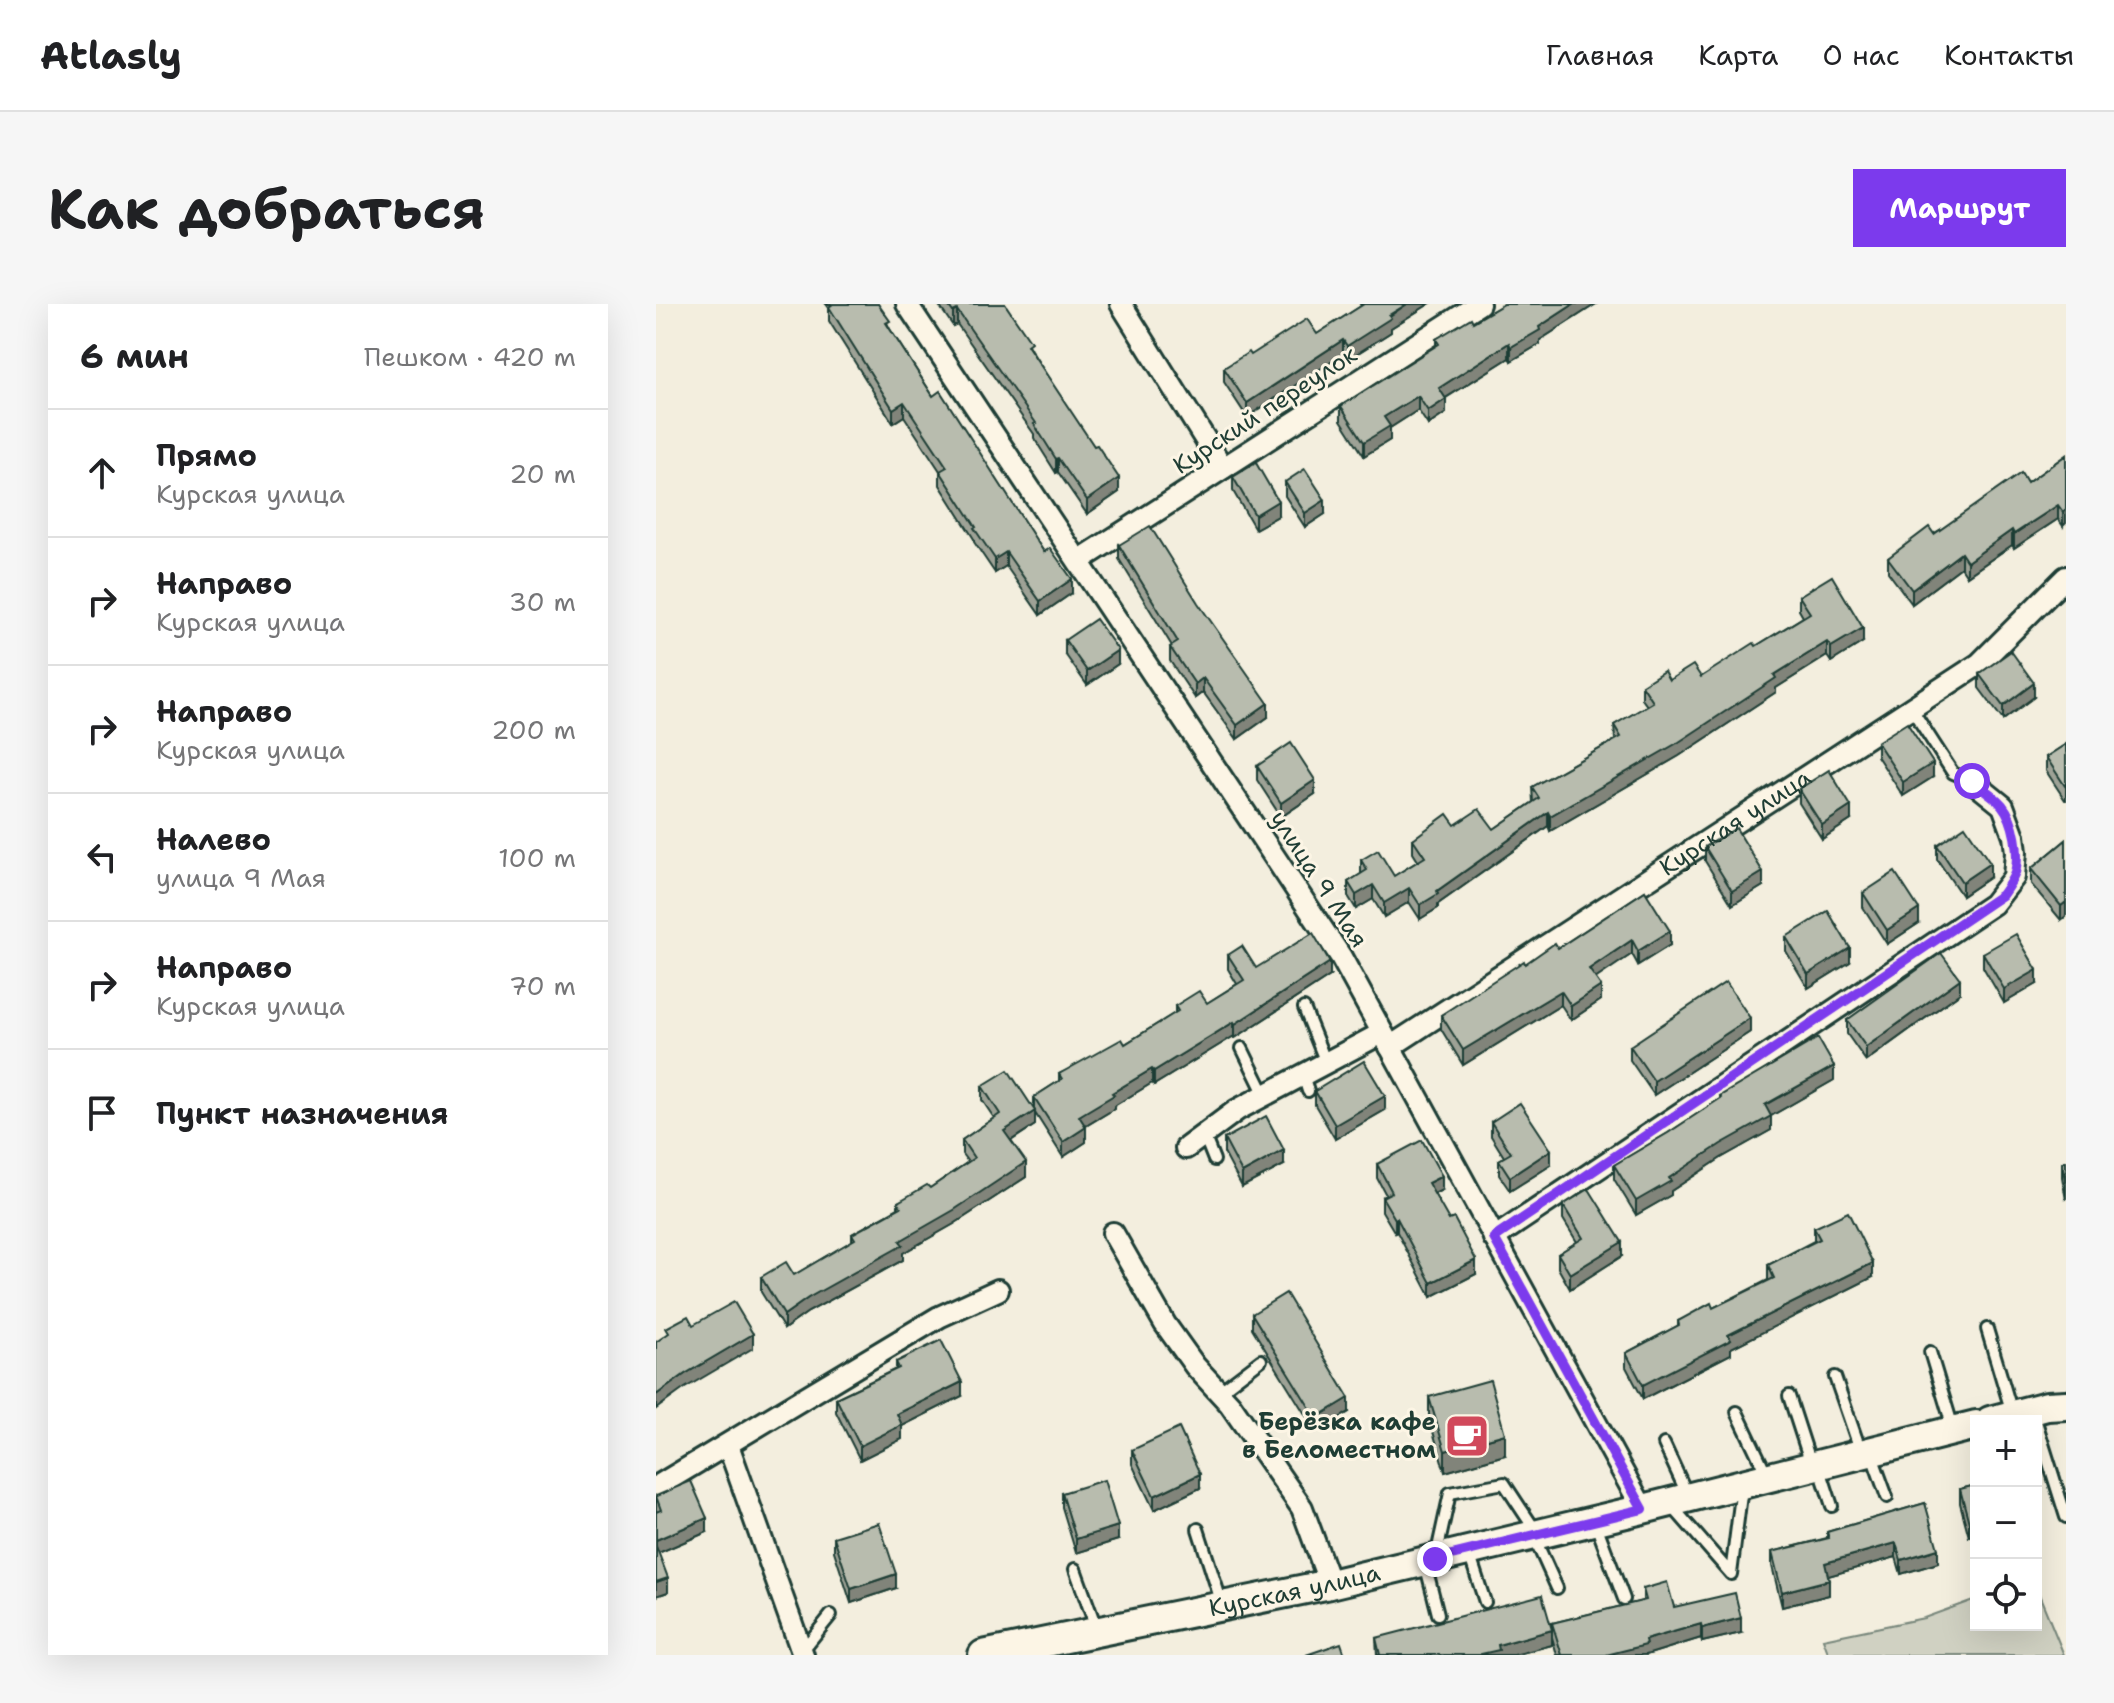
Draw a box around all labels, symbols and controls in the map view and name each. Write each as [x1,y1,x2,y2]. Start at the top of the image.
text: Atlasly [40,30,182,81]
text: Главная [1546,36,1654,74]
text: Карта [1698,36,1778,74]
text: О нас [1822,36,1900,74]
text: Контакты [1944,36,2074,74]
button: Маршрут [1853,169,2066,247]
text: Как добраться [48,171,485,246]
text: 6 мин [80,333,189,379]
street label: Курский переулок [1167,338,1363,482]
text: Пешком · 420 m [364,339,576,374]
text: Прямо [156,435,257,476]
icon: ahead [80,451,124,495]
text: 20 m [509,456,576,491]
text: Курская улица [156,476,345,511]
text: Направо [156,563,292,604]
icon: right [80,579,124,623]
text: 30 m [509,584,576,619]
text: Курская улица [156,604,345,639]
text: Направо [156,691,292,732]
icon: right [80,707,124,751]
text: 200 m [491,712,576,747]
text: Курская улица [156,732,345,767]
street label: Курская улица [1654,761,1817,883]
route start [1954,763,1990,799]
street label: улица 9 Мая [1263,804,1375,954]
text: Налево [156,819,271,860]
icon: left [80,835,124,879]
text: 100 m [498,840,576,875]
text: улица 9 Мая [156,860,326,895]
text: Направо [156,947,292,988]
icon: right [80,963,124,1007]
text: 70 m [509,968,576,1003]
text: Курская улица [156,988,345,1023]
icon: arrive [80,1091,124,1135]
text: Пункт назначения [156,1093,448,1134]
place label: Берёзка кафе в Беломестном [1242,1406,1436,1466]
cafe icon: Берёзка кафе в Беломестном [1443,1412,1491,1460]
map controls [1970,1415,2042,1631]
button: + [1970,1415,2042,1487]
button: − [1970,1487,2042,1559]
route end [1417,1541,1453,1577]
street label: Курская улица [1206,1557,1383,1624]
button: locate [1970,1559,2042,1631]

